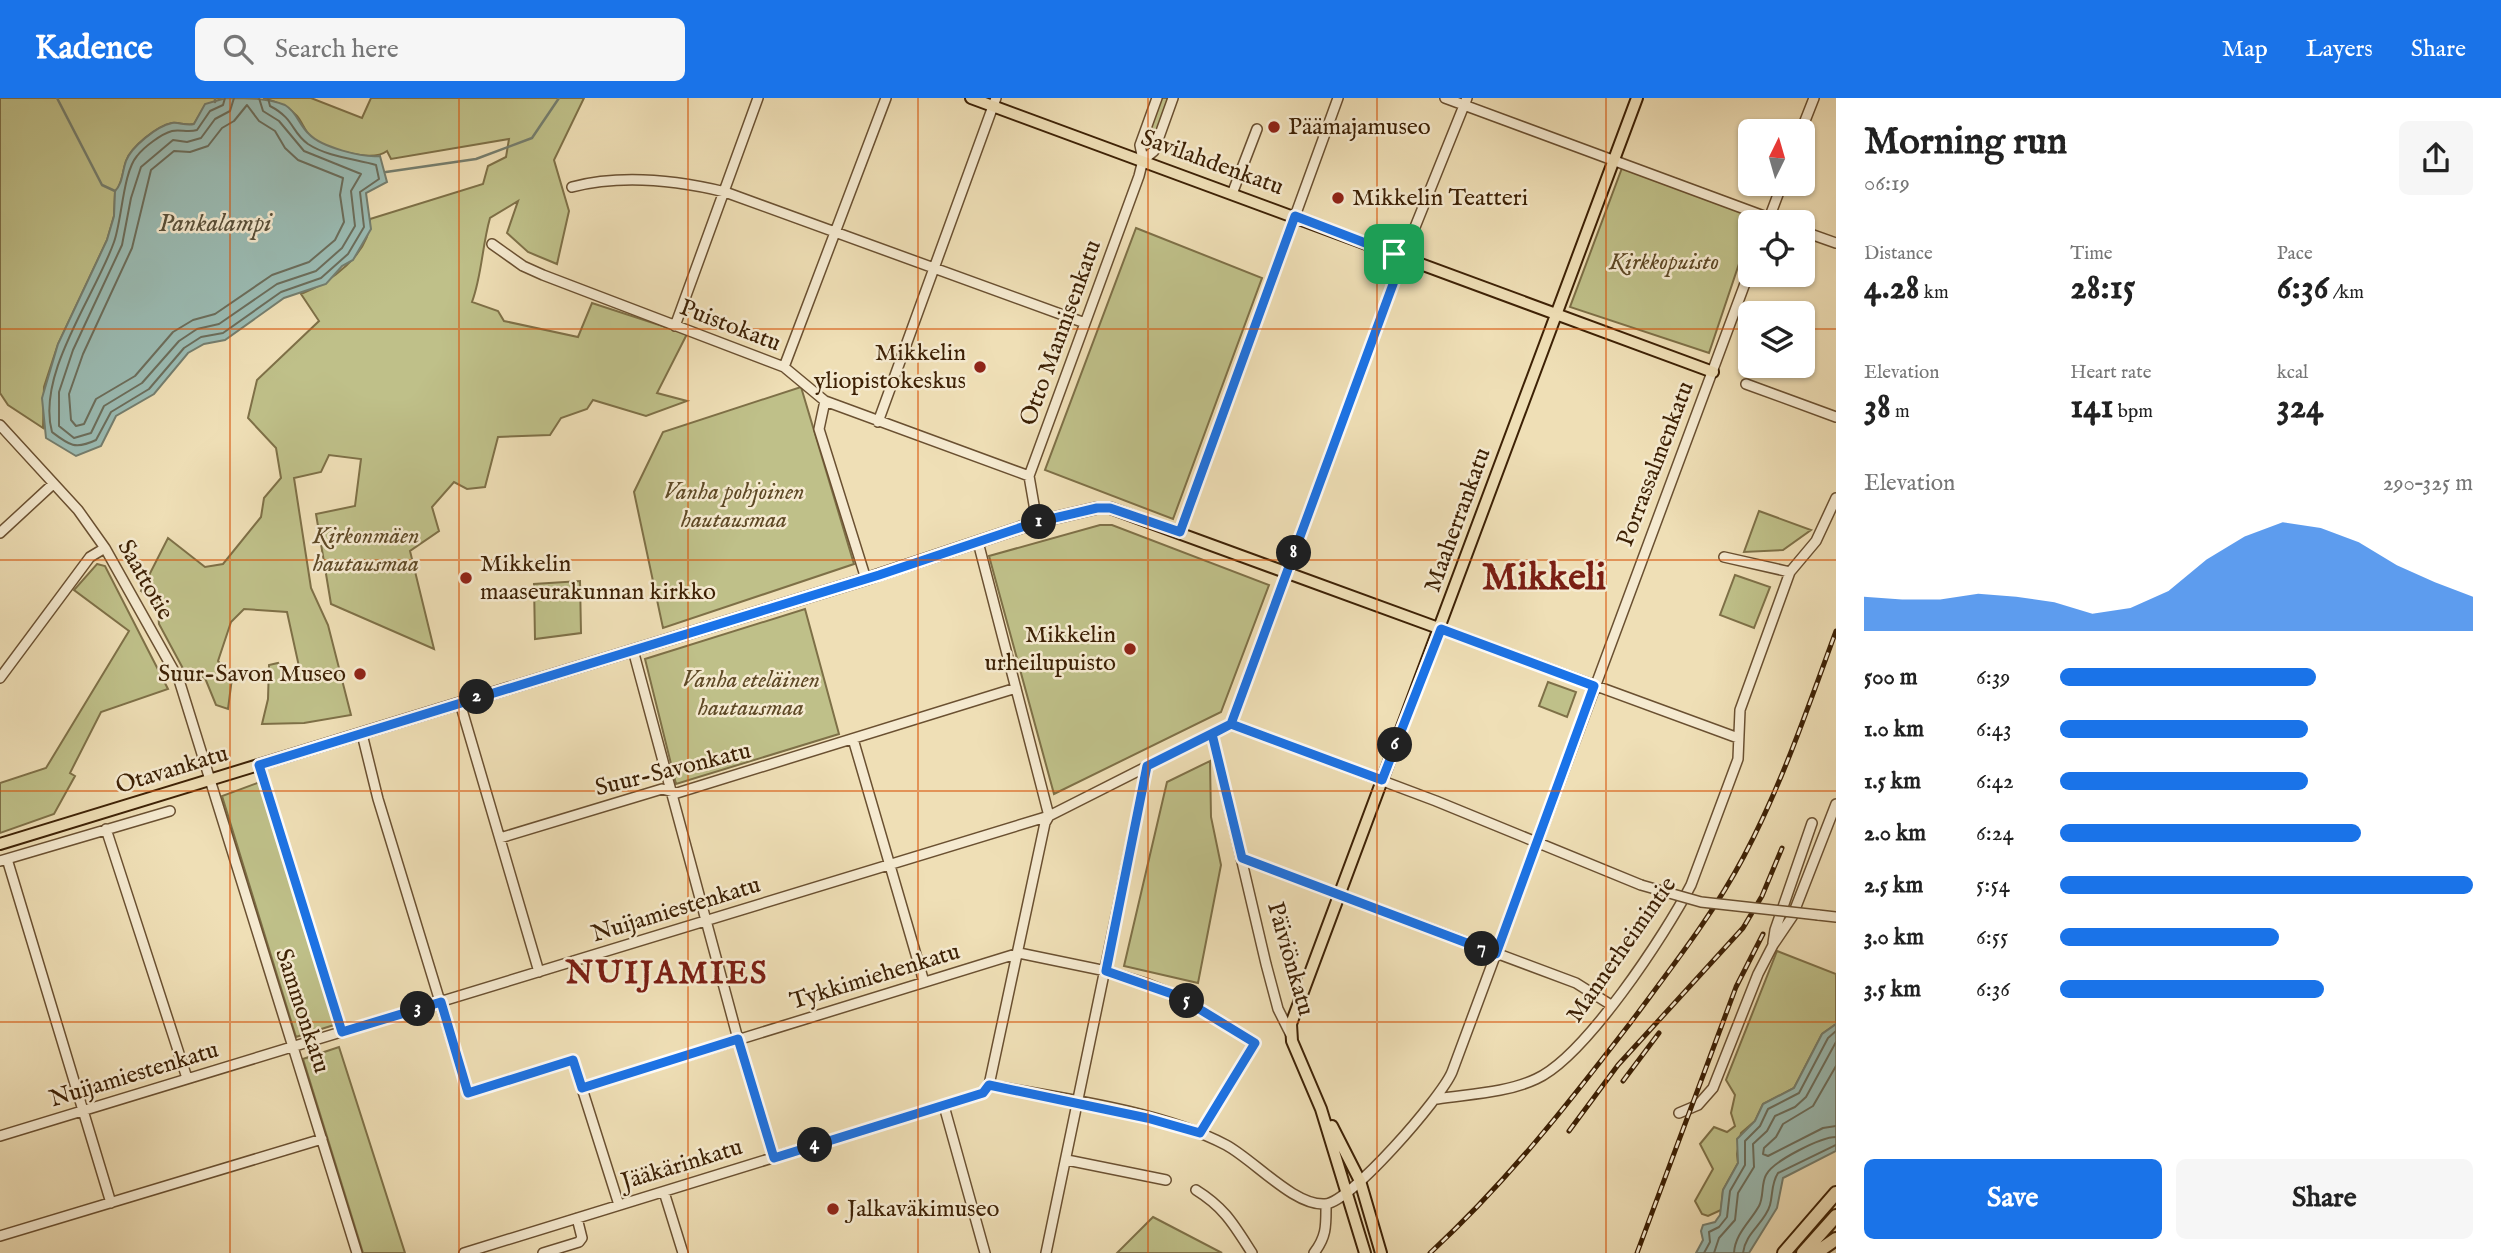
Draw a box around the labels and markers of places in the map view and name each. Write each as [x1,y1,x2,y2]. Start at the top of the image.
place label: Päämajamuseo [1288,112,1431,143]
marker: Päämajamuseo [1266,119,1282,135]
place label: Mikkelin Teatteri [1352,183,1528,214]
marker: Mikkelin Teatteri [1330,190,1346,206]
pin [1364,224,1424,284]
place label: Mikkelin yliopistokeskus [813,338,966,397]
marker: Mikkelin yliopistokeskus [972,359,988,375]
pin: 1 [1021,504,1056,540]
pin: 8 [1276,536,1312,570]
place label: Mikkelin maaseurakunnan kirkko [480,549,716,608]
marker: Mikkelin maaseurakunnan kirkko [458,570,474,586]
place label: Mikkelin urheilupuisto [984,620,1116,679]
marker: Mikkelin urheilupuisto [1122,641,1138,657]
place label: Suur-Savon Museo [158,659,346,690]
marker: Suur-Savon Museo [352,666,368,682]
pin: 2 [460,680,494,714]
pin: 6 [1378,728,1412,762]
pin: 7 [1464,932,1500,966]
pin: 5 [1170,984,1204,1018]
pin: 3 [400,992,436,1026]
pin: 4 [798,1128,832,1162]
place label: Jalkaväkimuseo [844,1194,1000,1225]
marker: Jalkaväkimuseo [825,1201,841,1217]

